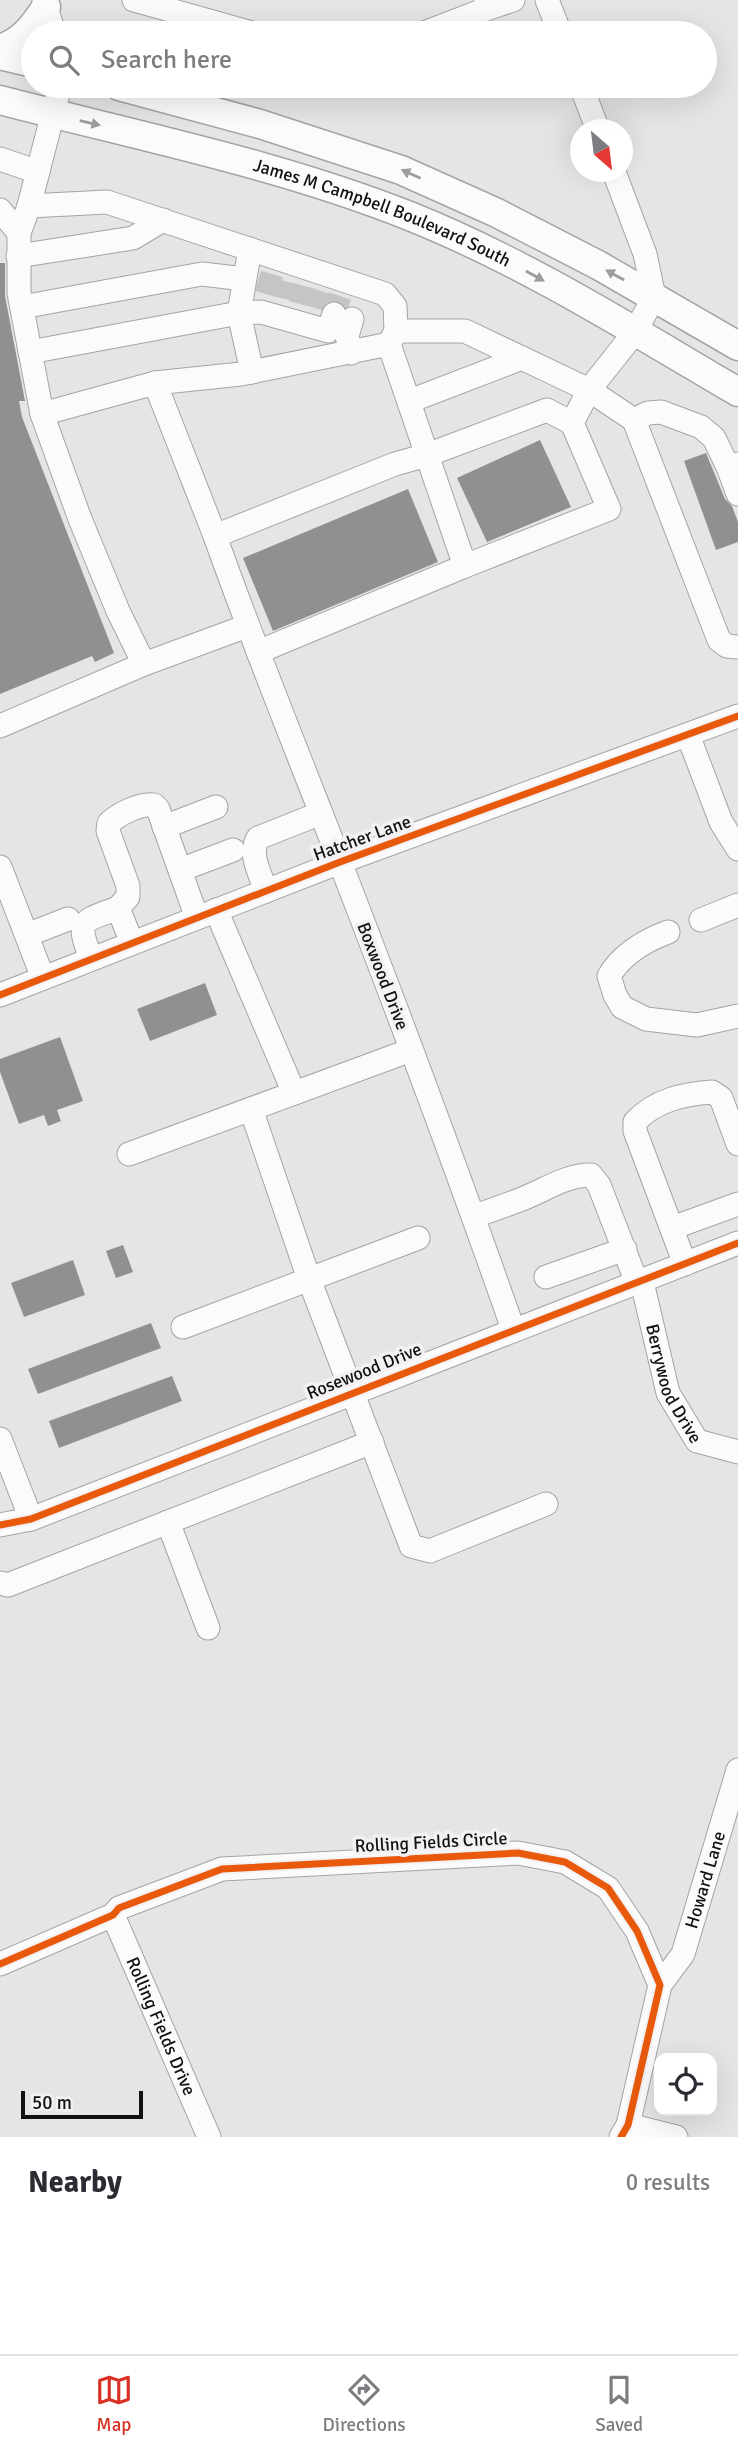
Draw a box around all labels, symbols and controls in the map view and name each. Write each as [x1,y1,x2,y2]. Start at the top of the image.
search box [21,21,717,98]
icon: search [45,41,83,79]
text: Search here [101,44,232,76]
one-way arrow [79,118,101,129]
north arrow [570,119,633,182]
street label: James M Campbell Boulevard South [251,154,514,272]
one-way arrow [401,168,421,180]
one-way arrow [605,269,625,281]
one-way arrow [526,270,545,282]
street label: Hatcher Lane [310,810,414,866]
street label: Boxwood Drive [352,919,414,1033]
street label: Berrywood Drive [641,1322,707,1447]
street label: Rosewood Drive [303,1338,425,1404]
street label: Rolling Fields Circle [354,1827,508,1857]
street label: Howard Lane [680,1829,730,1931]
street label: Rolling Fields Drive [121,1953,201,2099]
map controls [654,2053,717,2116]
button: locate [654,2053,717,2116]
scale bar [21,2088,144,2120]
text: 50 m [32,2091,72,2115]
text: Nearby [28,2164,122,2201]
text: 0 results [626,2168,710,2197]
tab: Map [95,2371,133,2437]
tab: Directions [323,2371,406,2437]
tab: Saved [595,2371,643,2437]

